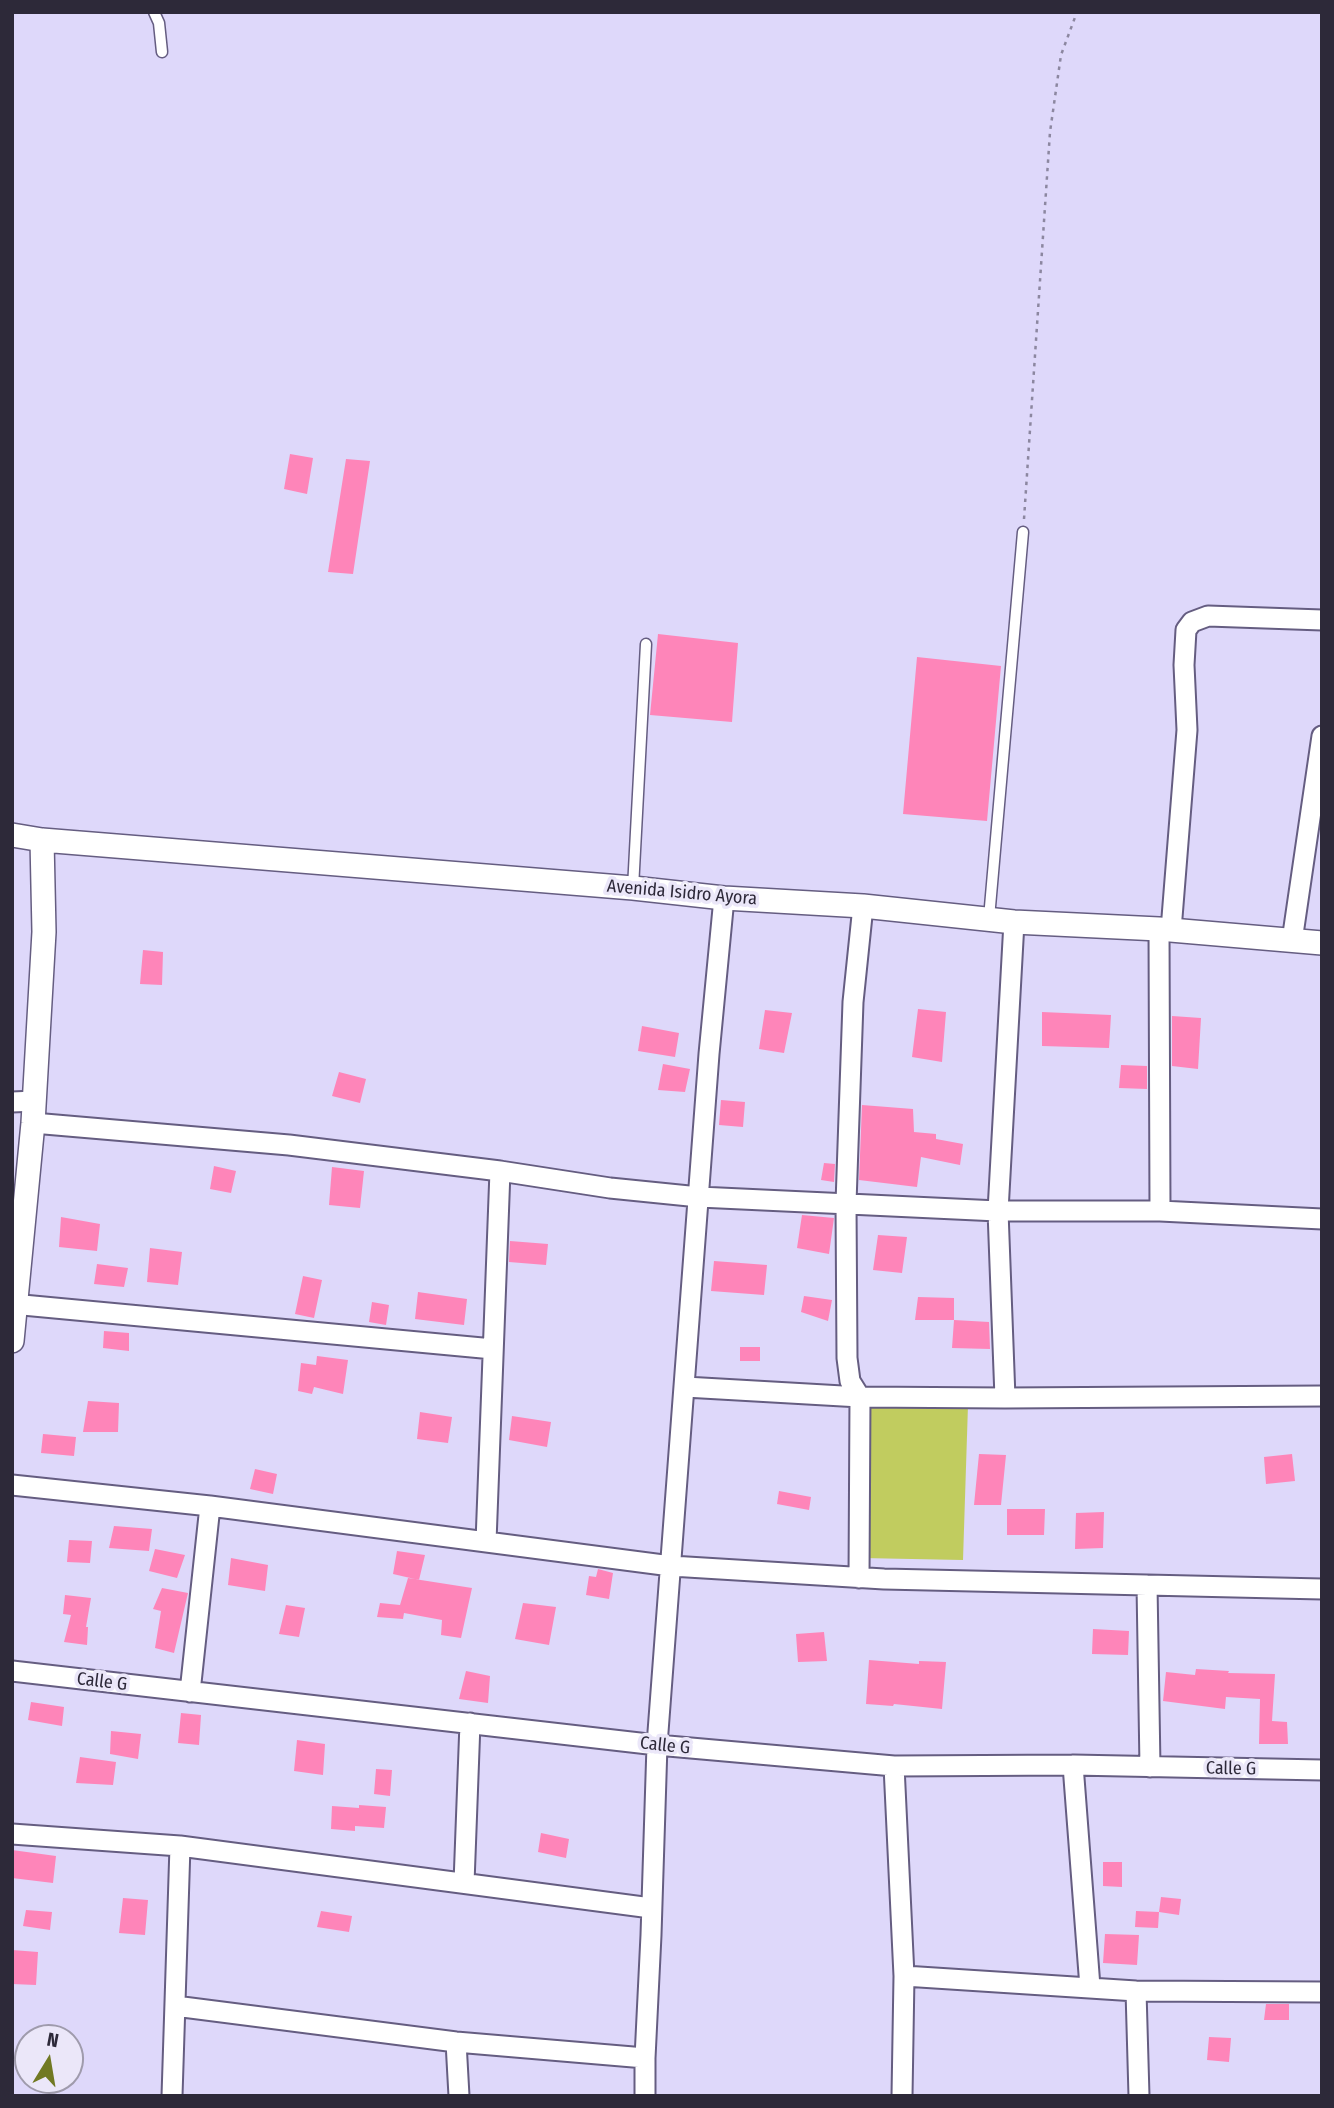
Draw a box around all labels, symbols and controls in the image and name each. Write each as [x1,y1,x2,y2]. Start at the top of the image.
street label: Avenida Isidro Ayora [606,876,758,910]
street label: Calle G [76,1668,128,1696]
street label: Calle G [639,1733,691,1759]
street label: Calle G [1206,1758,1256,1780]
north arrow [14,2024,84,2094]
text: N [45,2027,60,2052]

